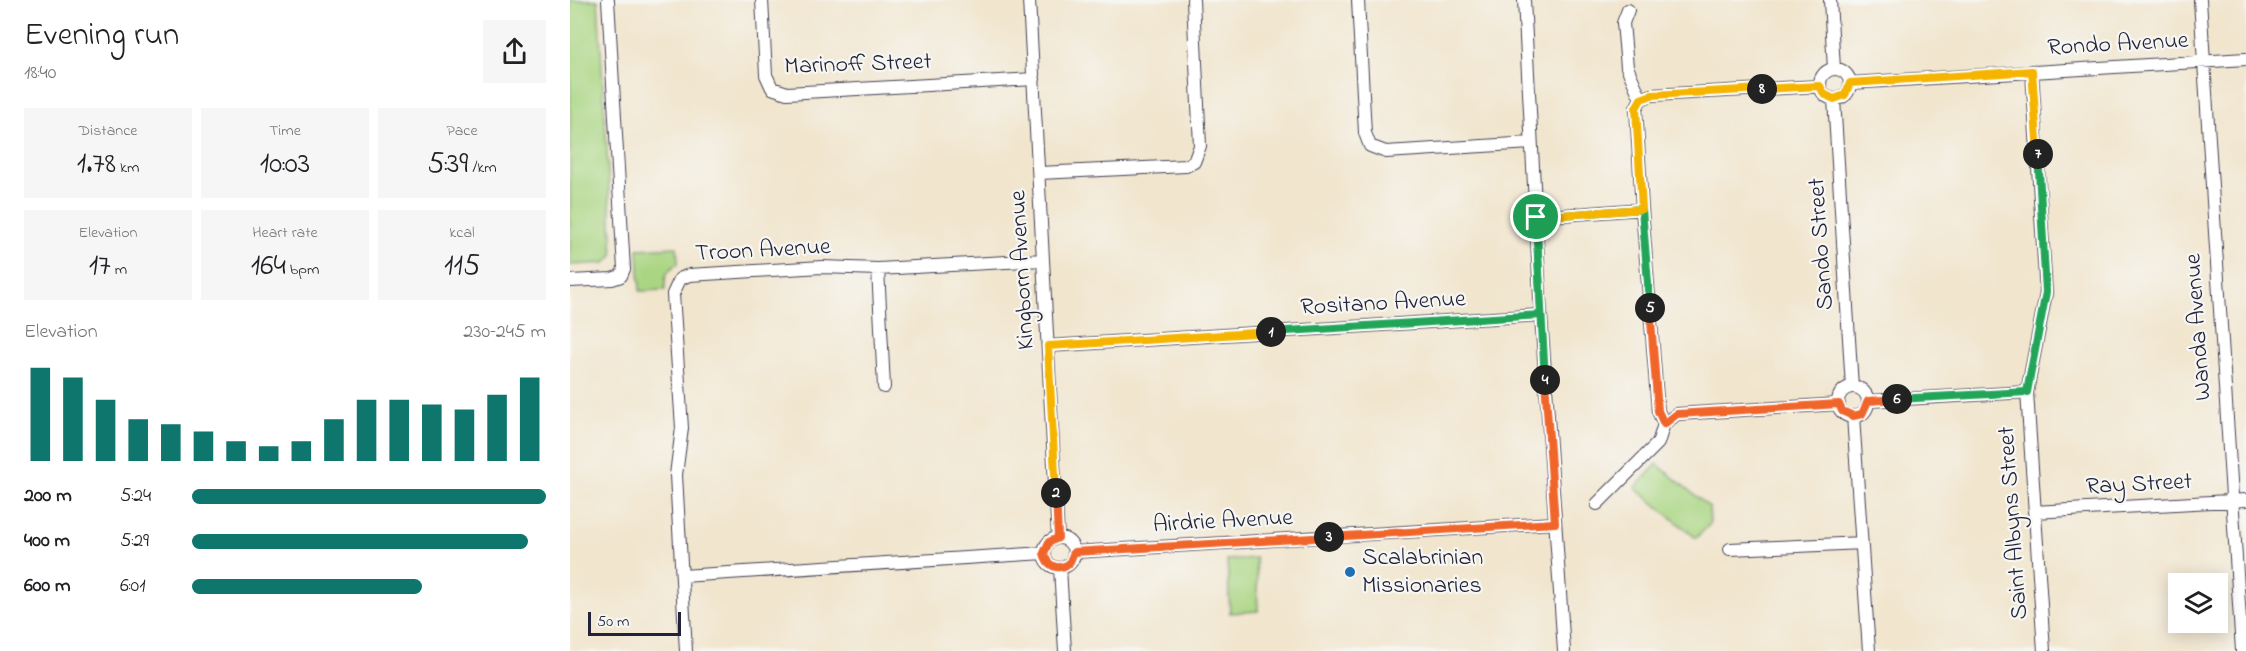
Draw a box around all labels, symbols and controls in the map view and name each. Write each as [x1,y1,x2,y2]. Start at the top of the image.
text: Evening run [24,12,179,60]
button: share [483,20,546,83]
street label: Rondo Avenue [2047,24,2190,66]
street label: Marinoff Street [784,45,932,85]
text: 18:40 [24,59,56,88]
pin: 8 [1747,74,1777,104]
text: 8 [1759,77,1765,101]
text: Distance [79,119,137,143]
text: Time [269,119,301,143]
text: Pace [446,119,478,143]
pin: 7 [2023,139,2053,169]
text: 7 [2035,142,2041,166]
text: 1.78 [77,143,116,187]
text: 10:03 [260,143,310,187]
text: 5:39 [427,143,468,187]
text: km [116,156,139,180]
text: /km [468,156,497,180]
street label: Sando Street [1800,177,1844,311]
street label: Kingborn Avenue [1001,189,1045,351]
pin [1510,191,1561,242]
icon: arrive [1519,200,1552,233]
text: Elevation [79,221,137,245]
text: Heart rate [252,221,318,245]
text: kcal [449,221,475,245]
street label: Troon Avenue [694,230,832,272]
text: 17 [89,245,111,289]
text: 164 [251,245,286,289]
text: 115 [444,245,480,289]
street label: Wanda Avenue [2176,252,2222,402]
text: m [111,258,127,282]
text: bpm [286,258,319,282]
street label: Rositano Avenue [1300,282,1467,326]
pin: 5 [1635,293,1665,323]
text: 5 [1645,296,1655,320]
pin: 1 [1256,317,1286,347]
text: Elevation [24,318,98,347]
text: 230–245 m [463,318,546,347]
text: 1 [1268,320,1274,344]
pin: 4 [1530,365,1560,395]
text: 4 [1542,368,1548,392]
pin: 6 [1882,384,1912,414]
text: 6 [1893,387,1901,411]
street label: Saint Albyns Street [1990,425,2039,621]
street label: Ray Street [2085,465,2193,506]
pin: 2 [1041,478,1071,508]
text: 2 [1052,481,1060,505]
text: 200 m [24,482,72,511]
text: 5:24 [120,482,151,511]
street label: Airdrie Avenue [1152,501,1294,543]
pin: 3 [1314,522,1344,552]
text: 3 [1326,525,1332,549]
text: 400 m [24,527,70,556]
text: 5:29 [120,527,149,556]
place label: Scalabrinian Missionaries [1362,541,1483,604]
marker: Scalabrinian Missionaries [1343,565,1357,579]
text: 600 m [24,572,71,601]
text: 6:01 [120,572,146,601]
map controls [2168,573,2228,633]
button: layers [2168,573,2228,633]
scale bar [588,609,681,636]
text: 50 m [597,610,629,634]

